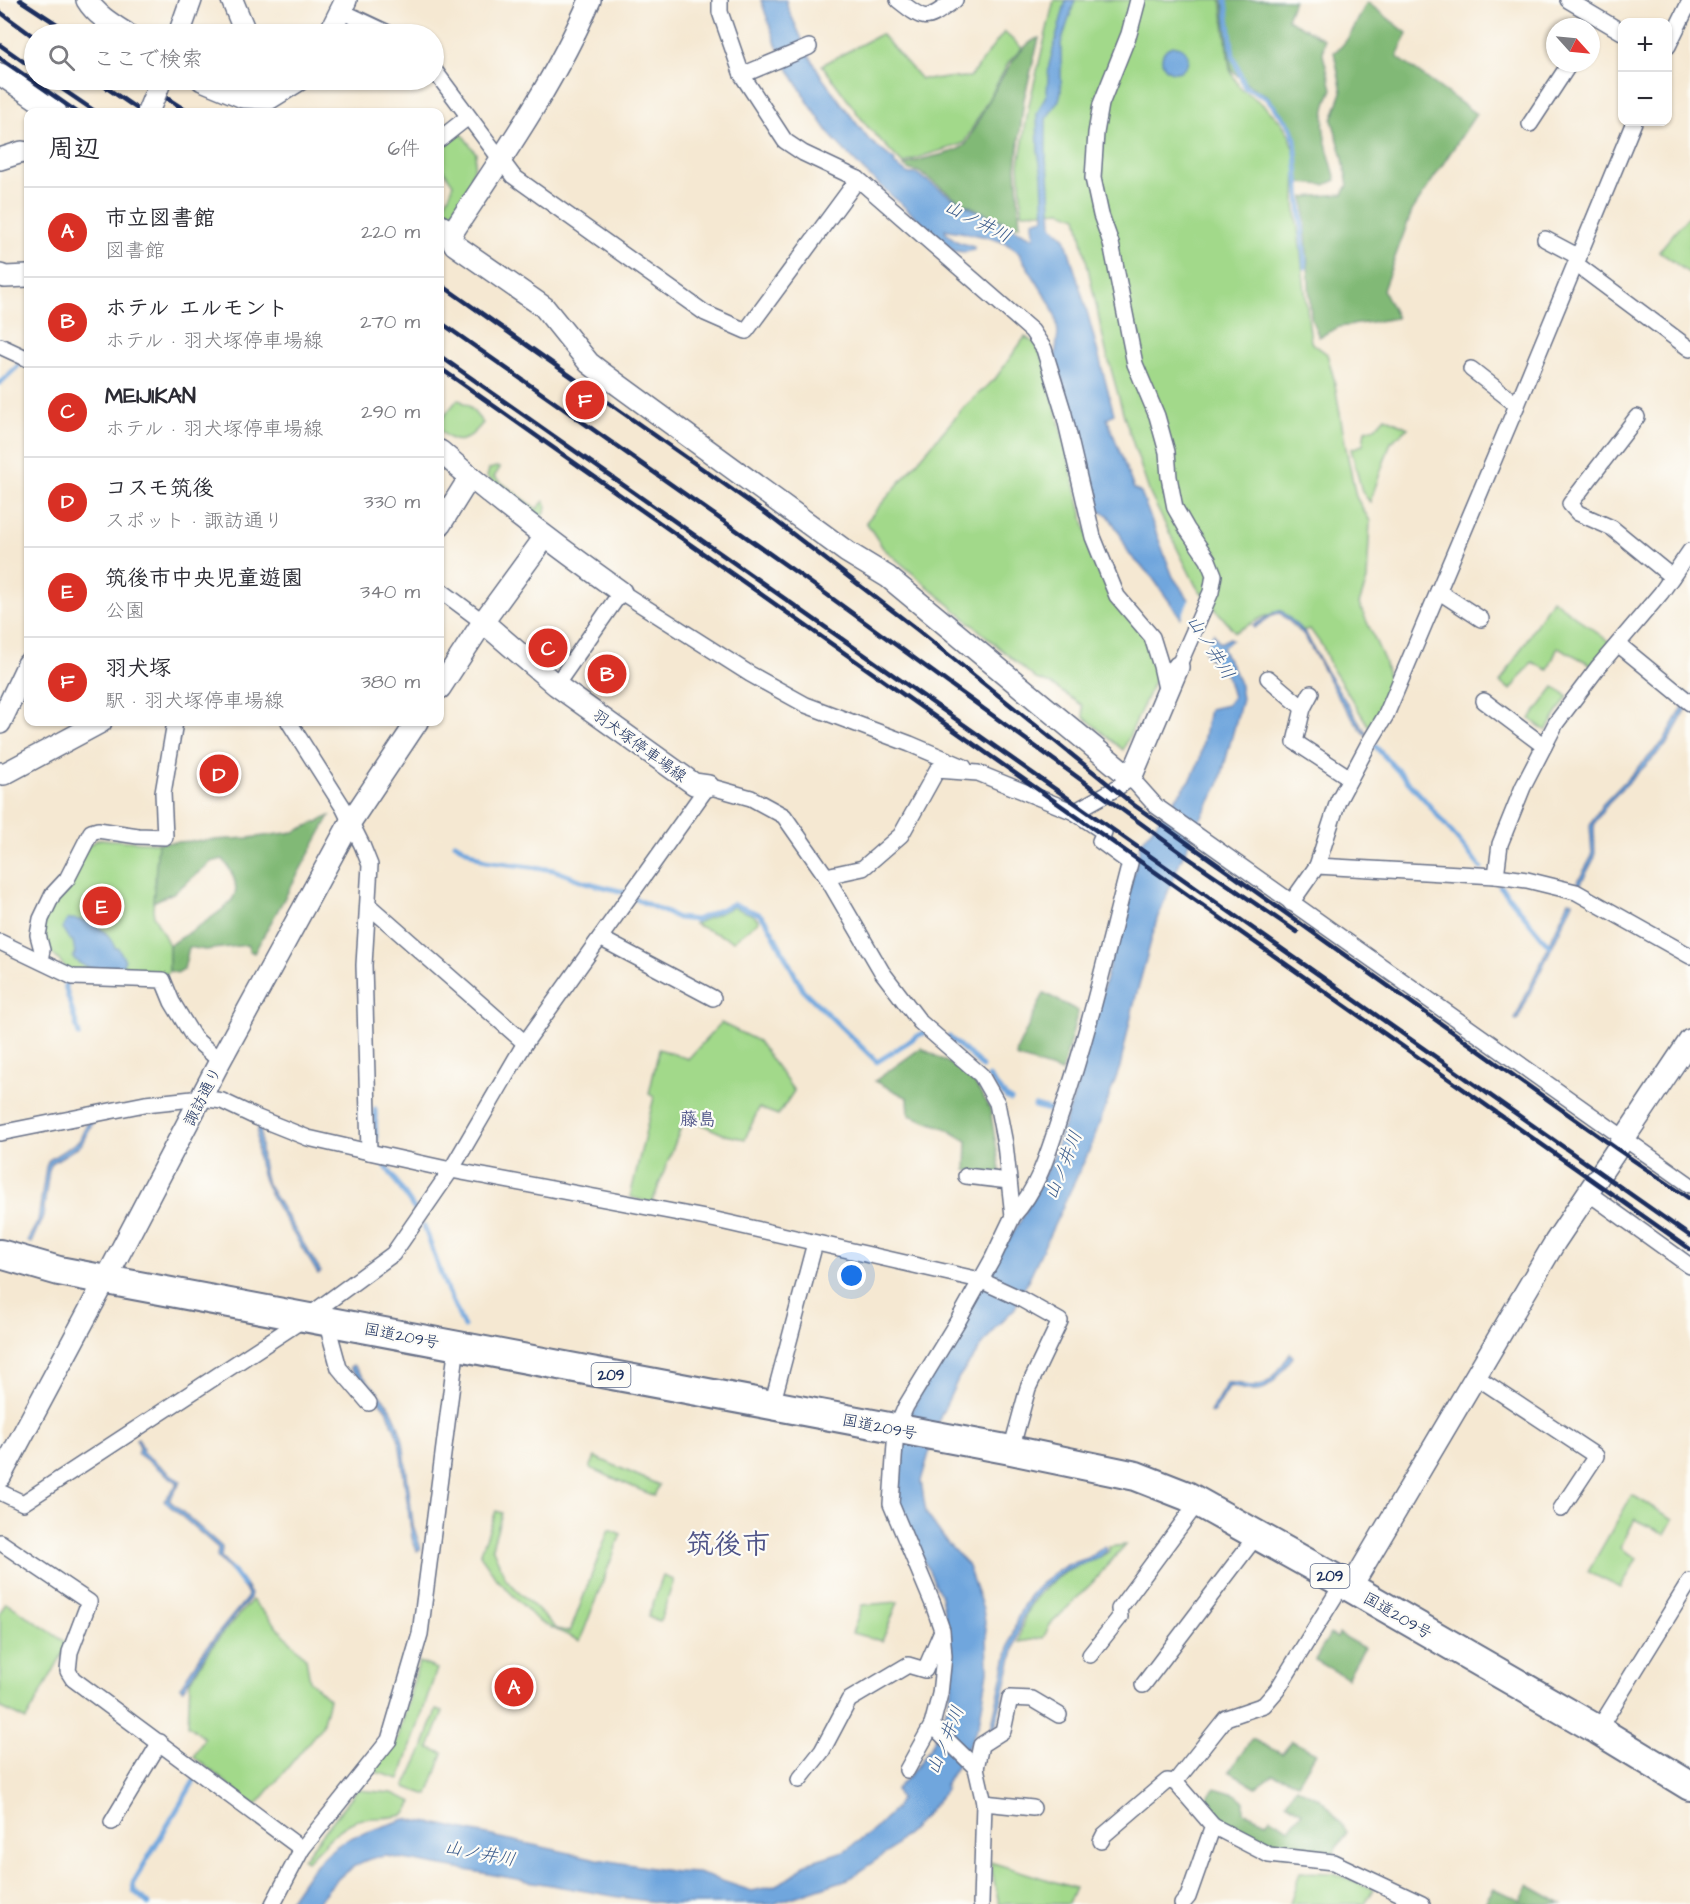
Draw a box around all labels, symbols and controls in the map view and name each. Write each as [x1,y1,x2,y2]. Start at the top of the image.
north arrow [1546,18,1600,72]
map controls [1618,18,1672,126]
button: + [1618,18,1672,72]
search box [24,24,444,90]
icon: search [45,41,78,74]
text: ここで検索 [93,44,203,75]
button: − [1618,72,1672,126]
text: 周辺 [48,131,100,167]
text: 6件 [387,135,420,163]
water label: 山ノ井川 [940,194,1016,249]
text: 市立図書館 [105,203,215,234]
text: A [61,218,74,246]
text: 220 m [361,218,420,246]
text: 図書館 [105,237,165,265]
text: ホテル エルモント [105,293,289,324]
text: B [60,308,75,336]
text: 270 m [360,308,420,336]
text: ホテル · 羽犬塚停車場線 [105,327,323,355]
pin: F [566,378,604,422]
text: MEIJIKAN [105,381,196,412]
text: C [60,398,75,426]
text: 290 m [361,398,420,426]
text: ホテル · 羽犬塚停車場線 [105,415,323,443]
text: コスモ筑後 [105,473,214,504]
text: D [61,488,74,516]
text: 330 m [363,488,420,516]
text: スポット · 諏訪通り [105,507,284,535]
text: 筑後市中央児童遊園 [105,563,303,594]
text: E [62,578,73,606]
text: 340 m [360,578,420,606]
text: 公園 [105,597,145,625]
water label: 山ノ井川 [1181,610,1240,684]
pin: C [528,626,568,670]
pin: B [588,652,626,696]
text: 羽犬塚 [105,653,171,684]
text: F [61,668,74,696]
text: 380 m [361,668,420,696]
text: 駅 · 羽犬塚停車場線 [105,687,284,715]
street label: 羽犬塚停車場線 [588,704,691,788]
pin: D [200,752,238,796]
pin: E [82,884,122,928]
street label: 諏訪通り [179,1063,227,1130]
district label: 藤島 [680,1107,716,1132]
water label: 山ノ井川 [1038,1127,1089,1203]
your location [837,1261,866,1290]
street label: 国道209号 [362,1318,441,1354]
road number: 209 [592,1363,630,1387]
street label: 国道209号 [840,1409,919,1445]
district label: 筑後市 [686,1525,770,1564]
road number: 209 [1310,1564,1350,1588]
street label: 国道209号 [1359,1587,1436,1644]
pin: A [494,1664,534,1710]
water label: 山ノ井川 [920,1702,971,1778]
water label: 山ノ井川 [442,1834,518,1873]

